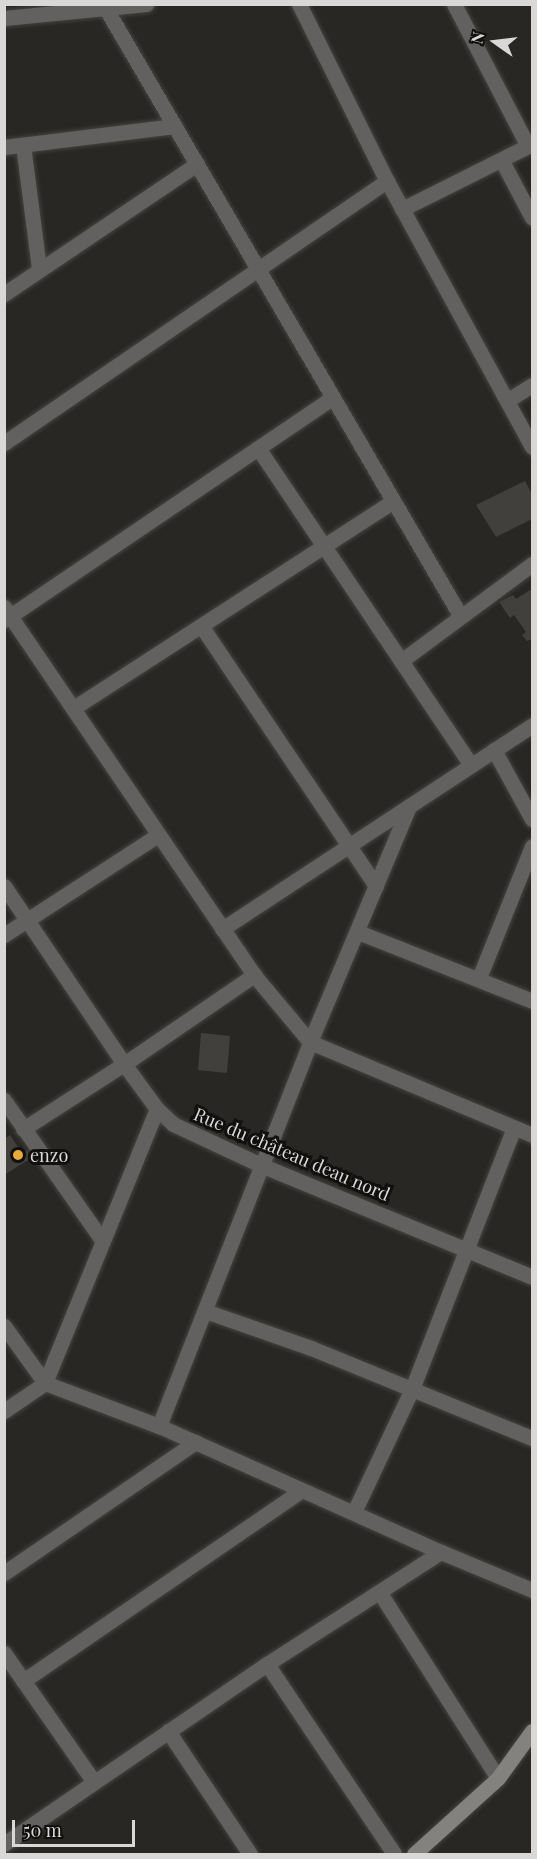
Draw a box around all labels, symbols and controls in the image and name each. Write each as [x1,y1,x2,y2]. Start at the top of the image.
north arrow [465,12,525,72]
text: N [465,29,489,46]
street label: Rue du château deau nord [191,1103,393,1205]
place label: enzo [30,1144,68,1166]
marker: enzo [11,1148,25,1162]
scale bar [15,1808,138,1846]
text: 50 m [23,1818,62,1842]

